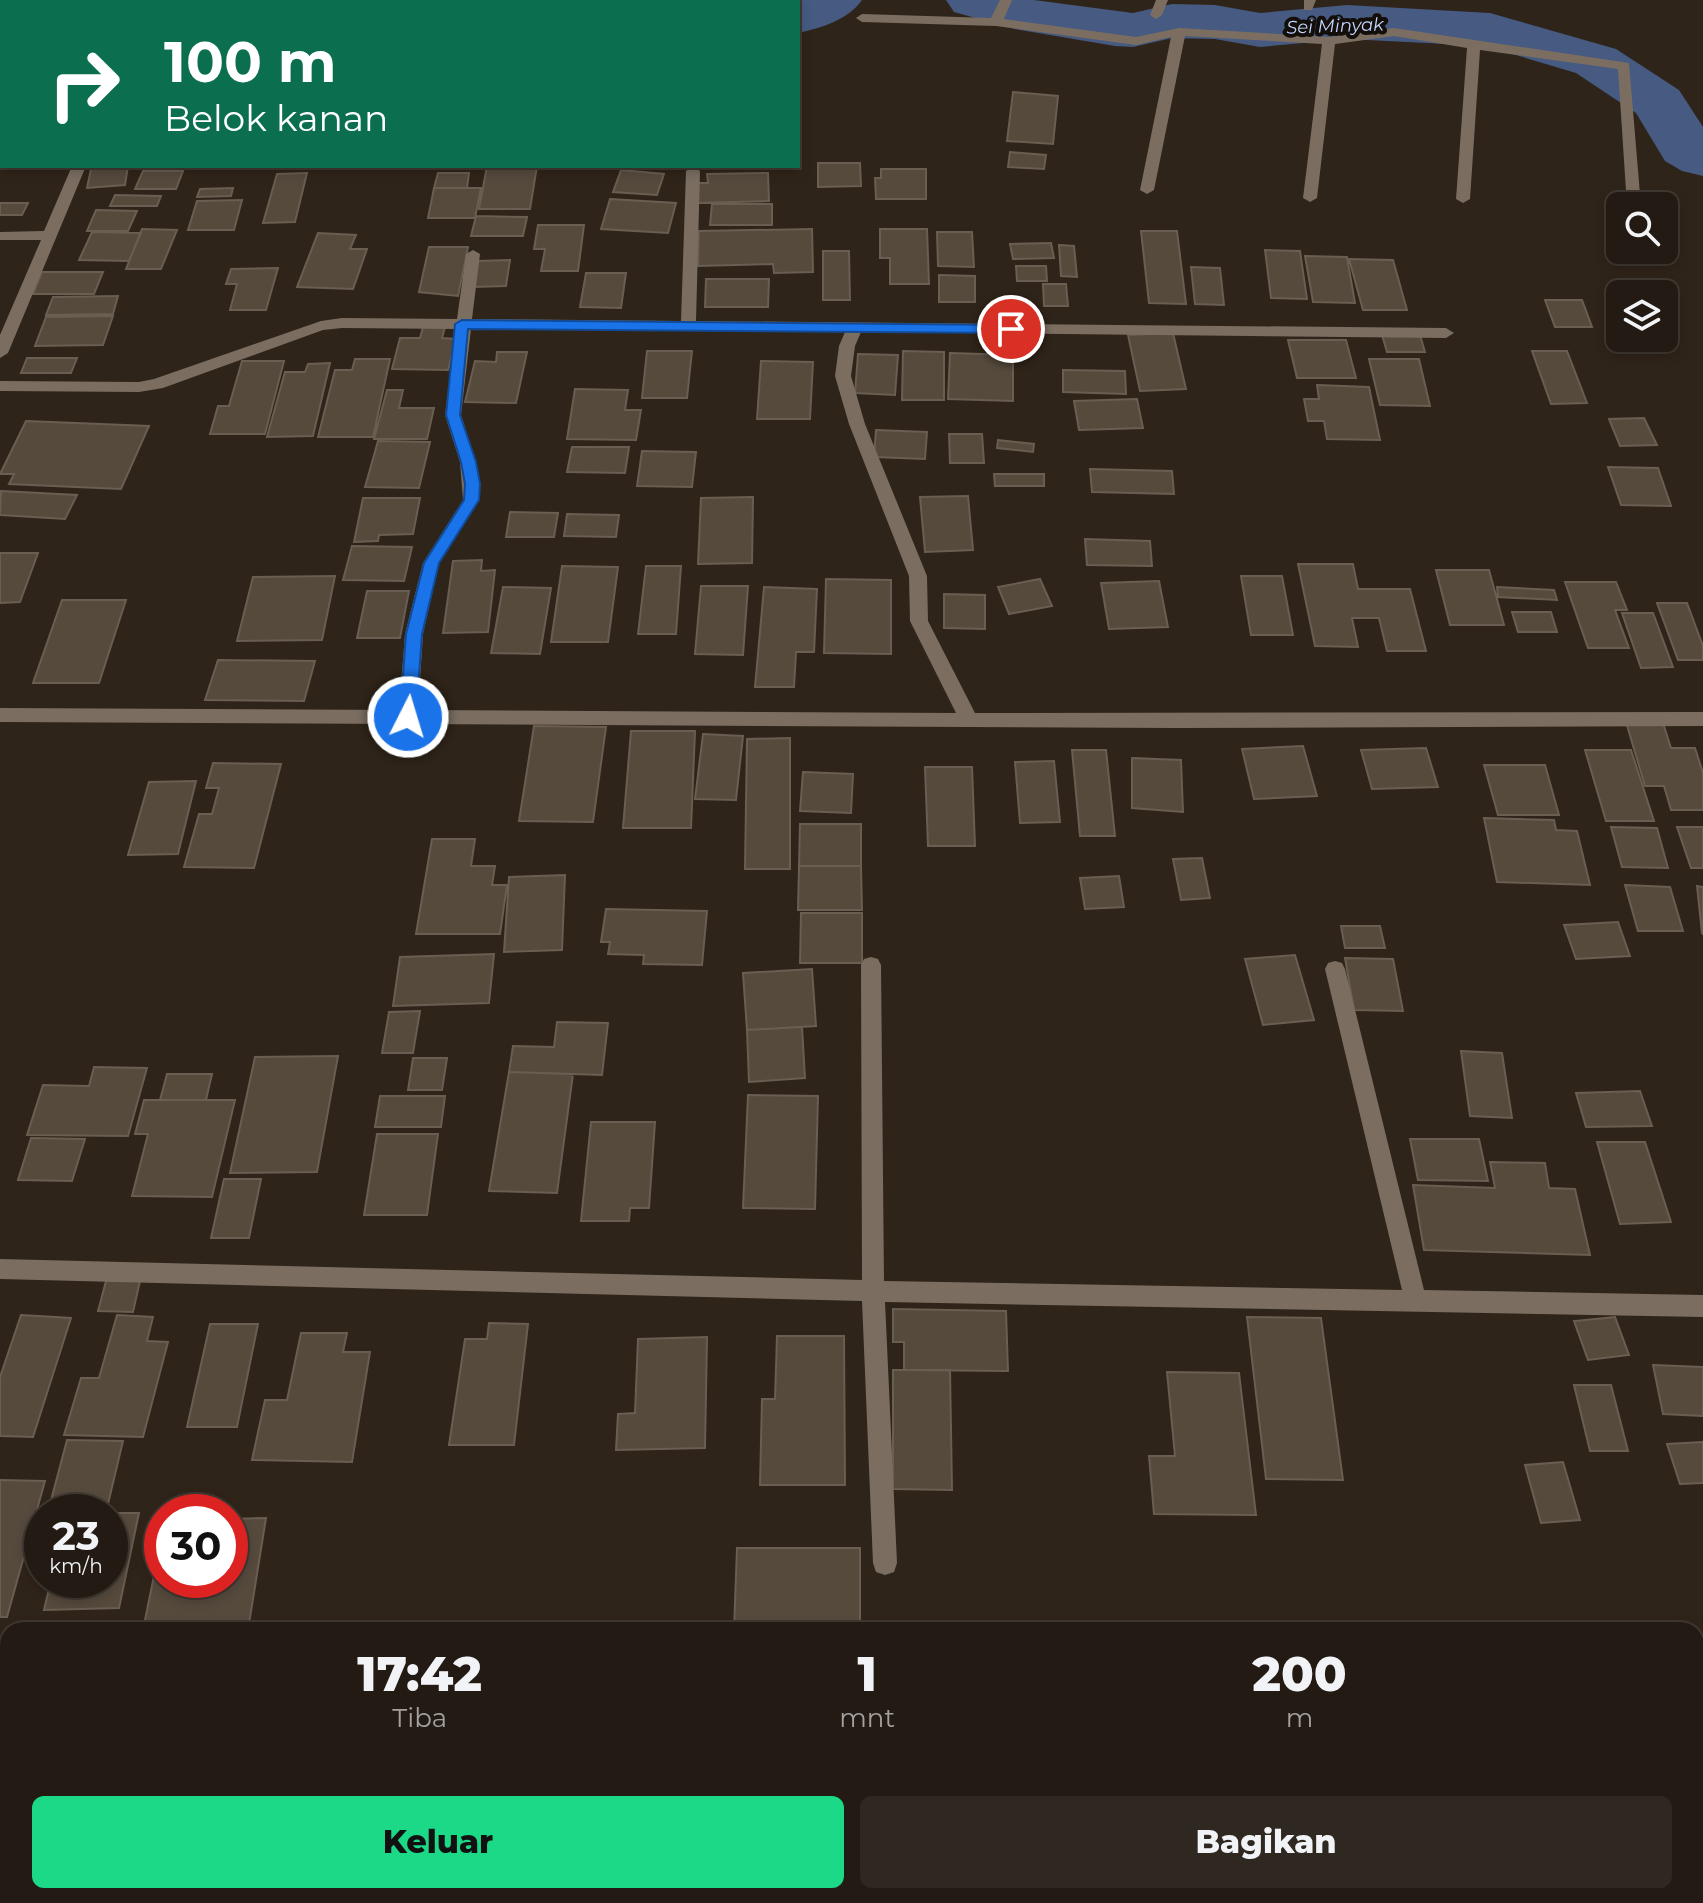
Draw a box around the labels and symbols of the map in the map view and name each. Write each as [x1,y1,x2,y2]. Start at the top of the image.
water label: Sei Minyak [1286,13,1386,39]
pin [977,295,1045,363]
position arrow [366,675,450,759]
speed limit sign: 30 [144,1494,248,1598]

